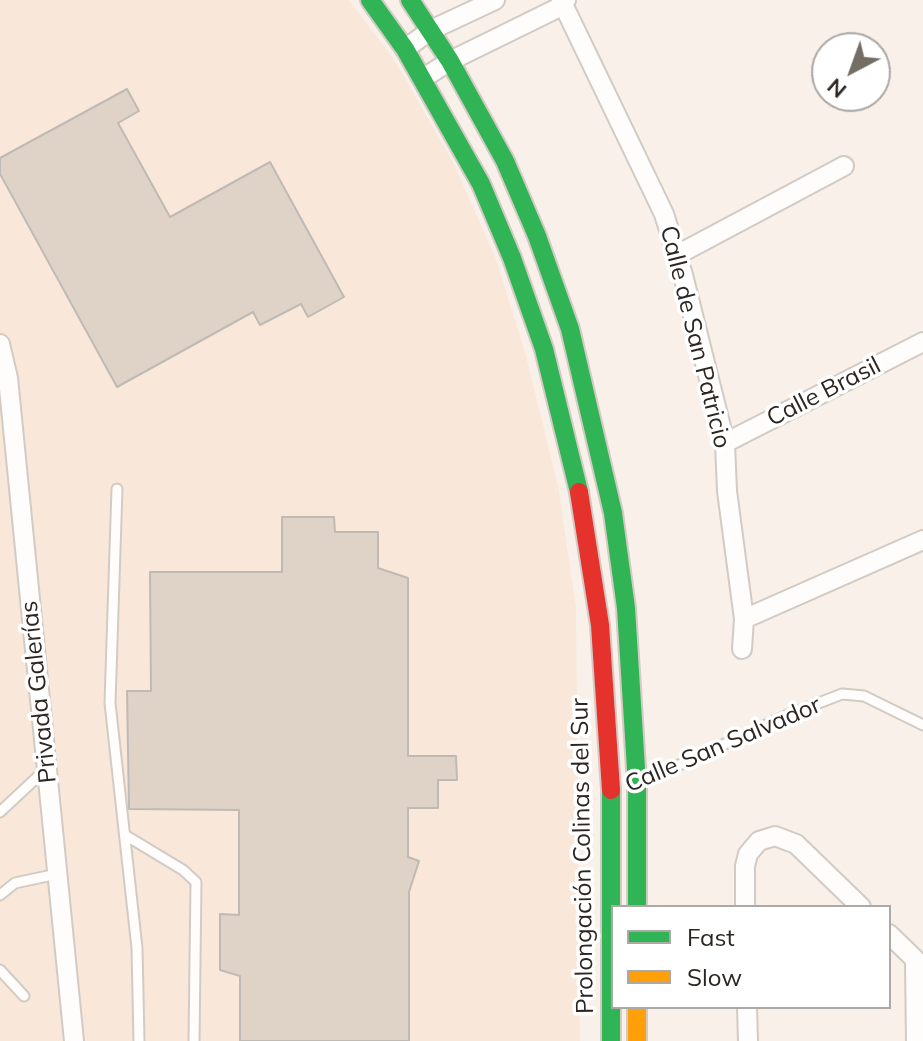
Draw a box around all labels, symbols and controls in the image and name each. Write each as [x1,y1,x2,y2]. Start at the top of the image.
north arrow [811,32,891,112]
text: N [821,73,852,105]
street label: Calle de San Patricio [653,223,737,451]
street label: Calle Brasil [762,351,886,433]
street label: Privada Galerías [15,599,63,785]
street label: Calle San Salvador [621,691,825,799]
street label: Prolongación Colinas del Sur [566,698,600,1014]
legend [611,905,891,1009]
text: Fast [687,922,735,952]
text: Slow [687,962,742,992]

